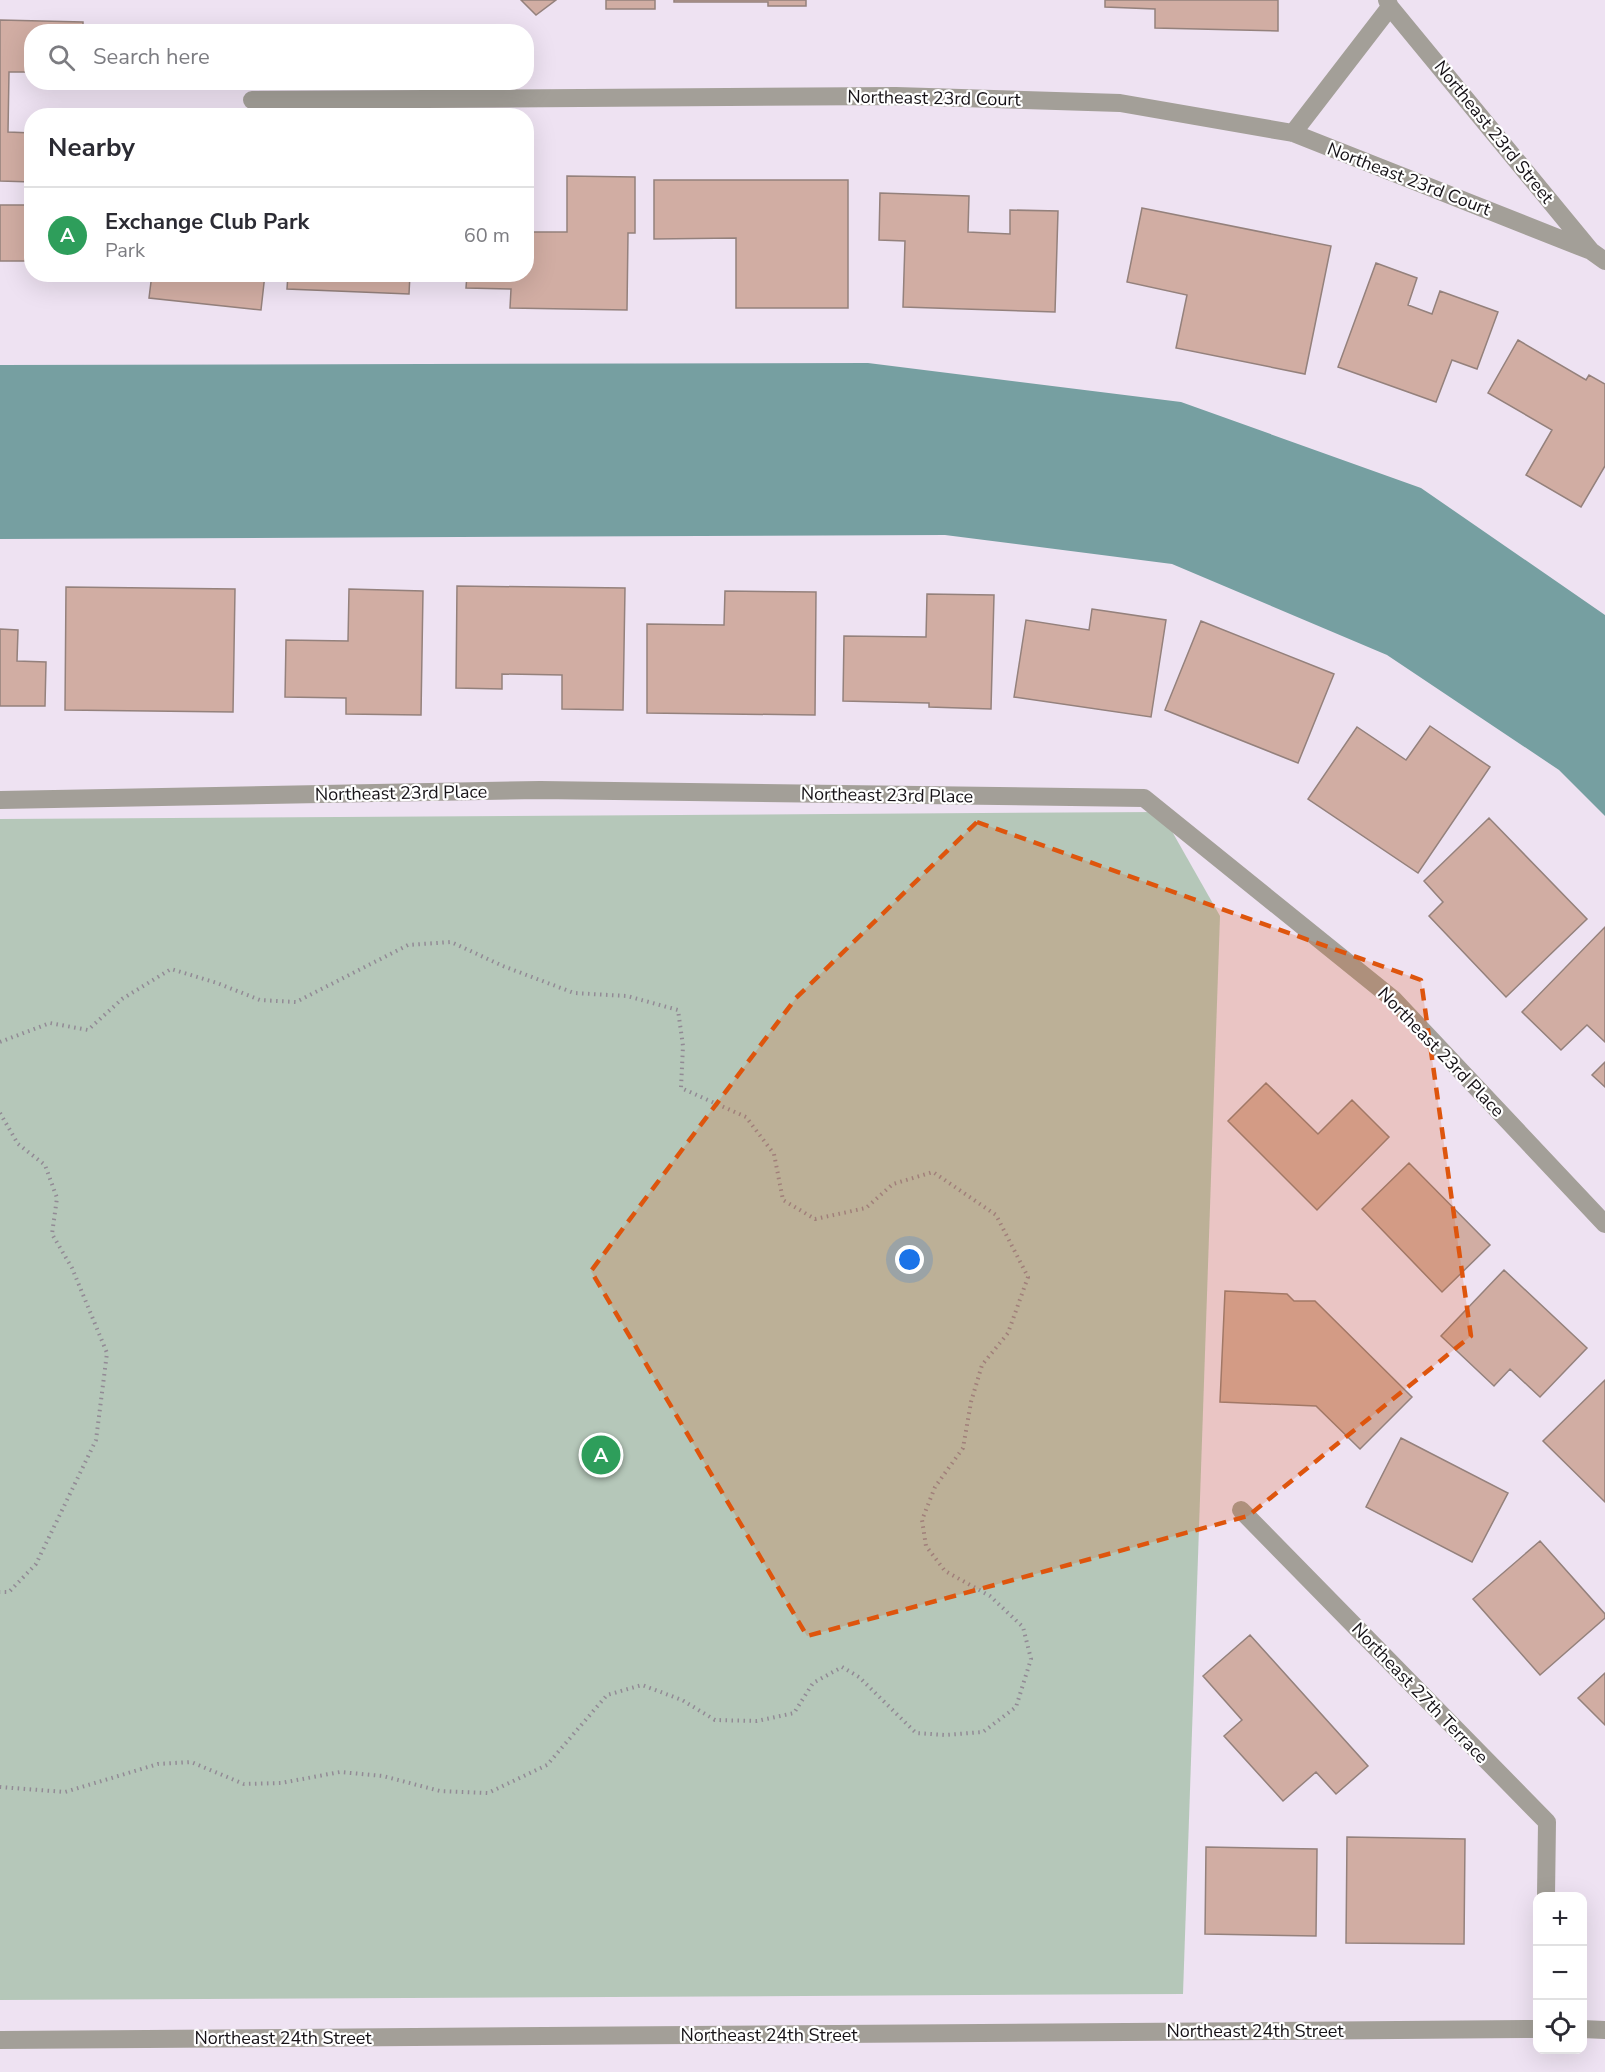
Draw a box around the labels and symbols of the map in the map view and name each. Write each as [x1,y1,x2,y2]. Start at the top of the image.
street label: Northeast 23rd Street [1429,55,1560,209]
street label: Northeast 23rd Court [847,84,1022,112]
street label: Northeast 23rd Court [1324,137,1495,221]
street label: Northeast 23rd Place [315,779,487,807]
street label: Northeast 23rd Place [801,781,973,809]
street label: Northeast 23rd Place [1372,982,1510,1122]
your location [895,1245,924,1274]
pin: A [582,1432,620,1478]
street label: Northeast 27th Terrace [1346,1617,1494,1769]
street label: Northeast 24th Street [1166,2019,1344,2043]
street label: Northeast 24th Street [680,2023,858,2047]
street label: Northeast 24th Street [194,2026,372,2050]

